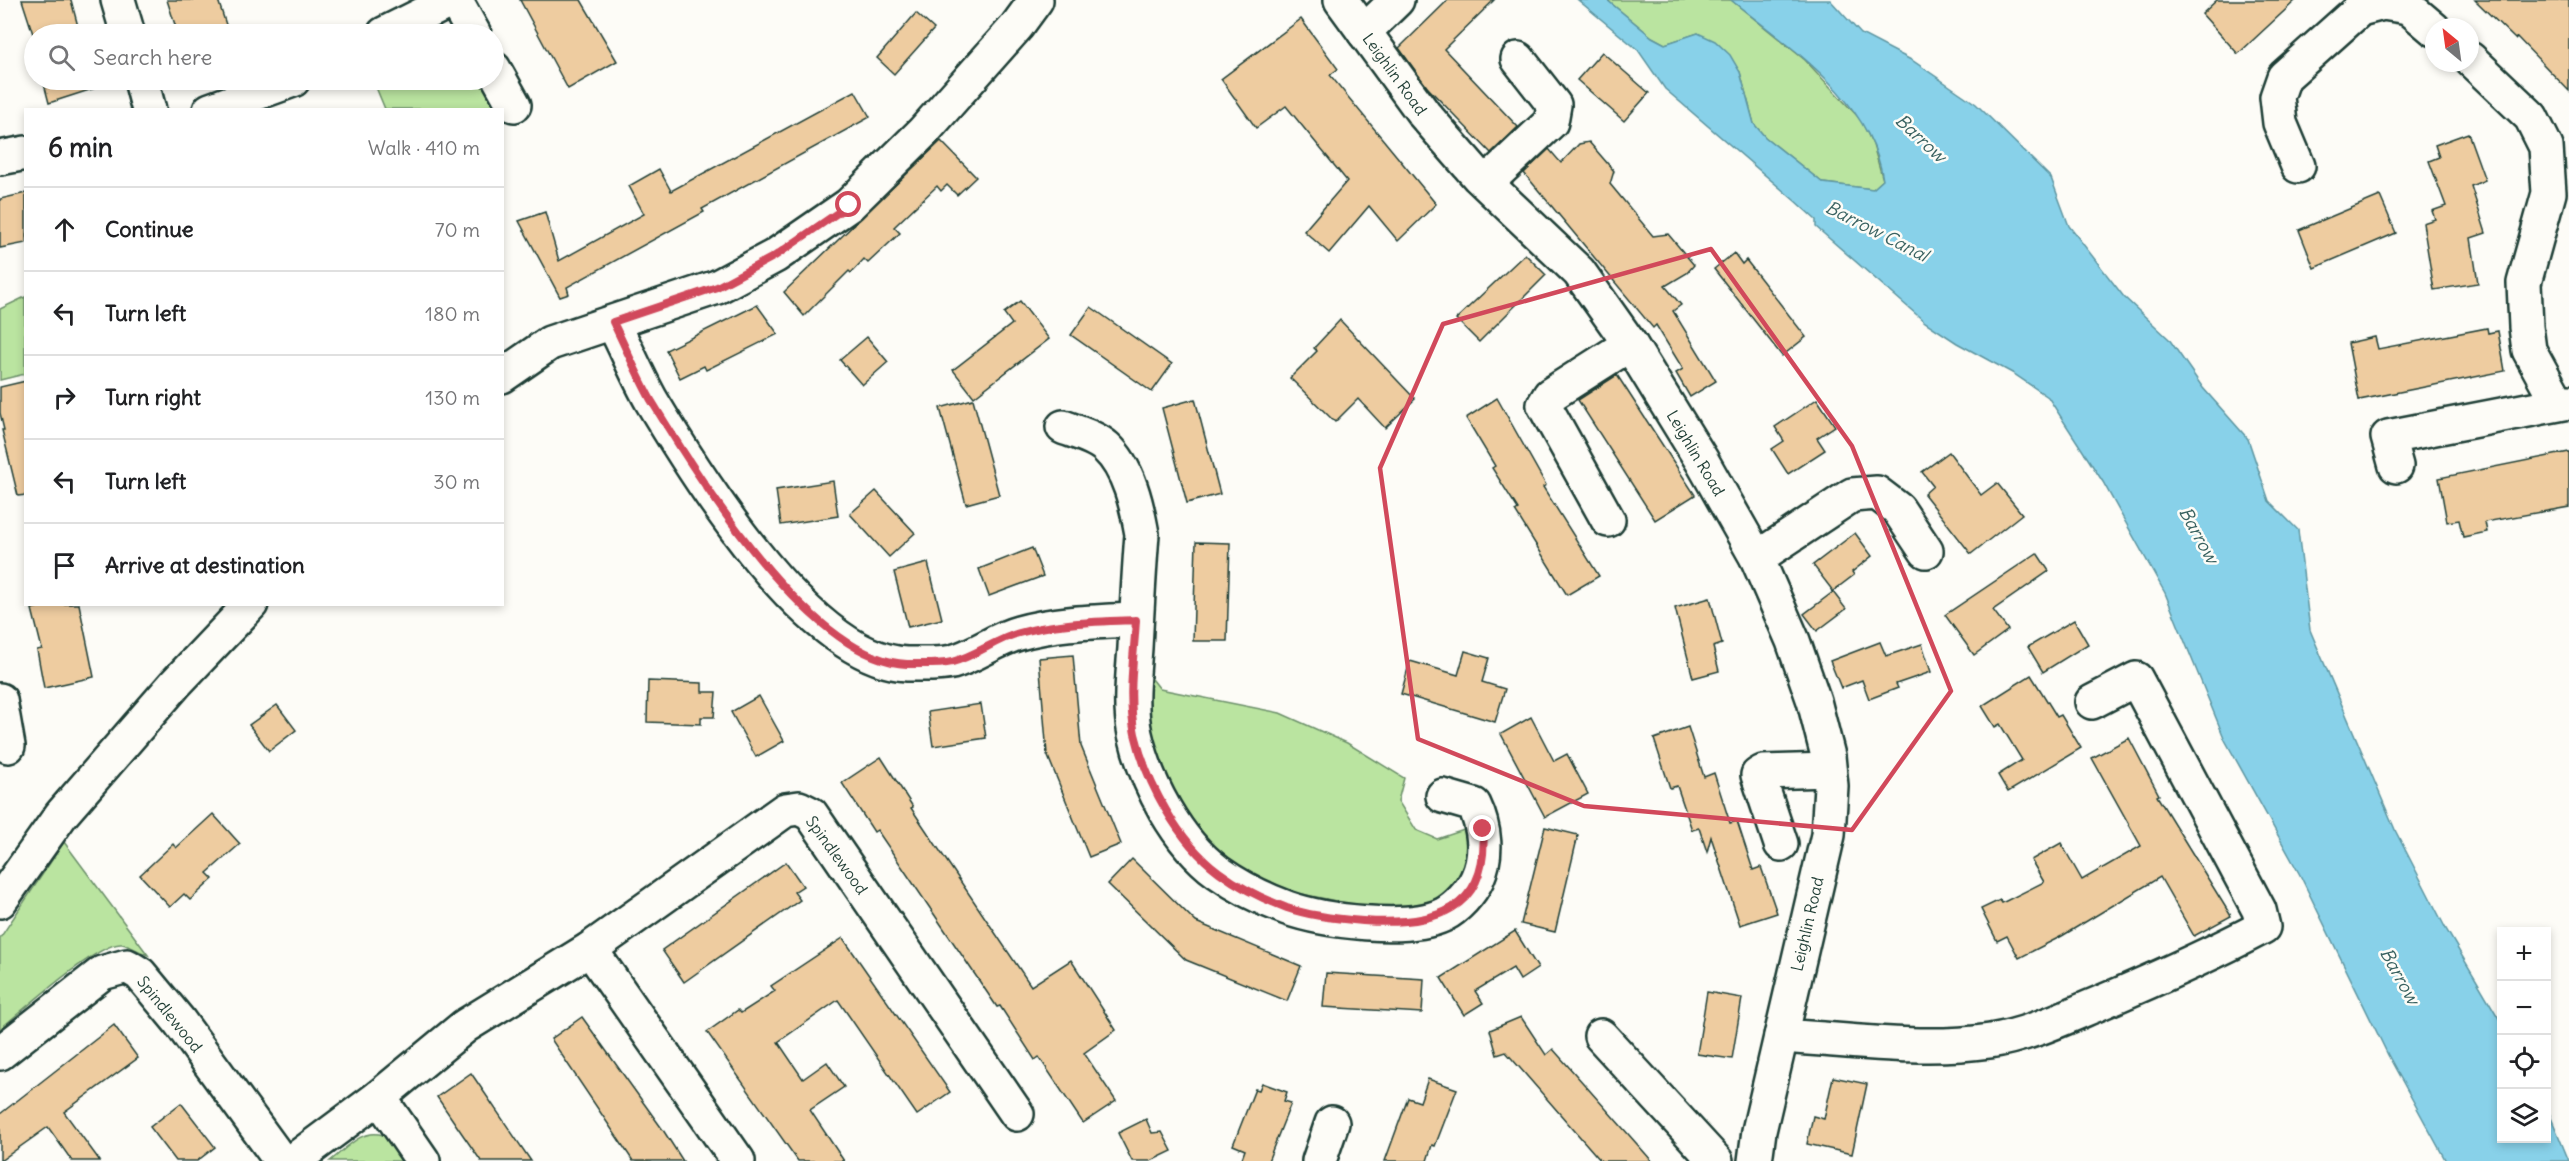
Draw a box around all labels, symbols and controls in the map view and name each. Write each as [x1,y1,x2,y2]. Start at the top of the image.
north arrow [2425,18,2479,72]
search box [24,24,504,90]
street label: Leighlin Road [1359,29,1431,119]
icon: search [45,41,78,74]
text: Search here [93,43,212,71]
water label: Barrow [1891,109,1952,168]
text: 6 min [48,131,113,164]
text: Walk · 410 m [368,135,480,160]
route start [835,191,861,217]
water label: Barrow Canal [1822,195,1935,268]
icon: ahead [48,213,81,246]
text: Continue [105,215,194,243]
text: 70 m [435,217,480,242]
icon: left [48,297,81,330]
text: Turn left [105,299,186,327]
text: 180 m [425,301,480,326]
icon: right [48,381,81,414]
text: Turn right [105,383,201,411]
text: 130 m [425,385,480,410]
street label: Leighlin Road [1663,407,1729,499]
icon: left [48,465,81,498]
text: Turn left [105,467,186,495]
text: 30 m [433,469,480,494]
water label: Barrow [2174,503,2225,569]
icon: arrive [48,549,81,582]
text: Arrive at destination [105,551,305,579]
street label: Spindlewood [802,812,872,898]
route end [1469,815,1495,841]
street label: Leighlin Road [1786,875,1828,973]
map controls [2497,927,2551,1143]
button: + [2497,927,2551,981]
water label: Barrow [2375,944,2426,1010]
street label: Spindlewood [133,972,207,1056]
button: − [2497,981,2551,1035]
button: locate [2497,1035,2551,1089]
button: layers [2497,1089,2551,1143]

